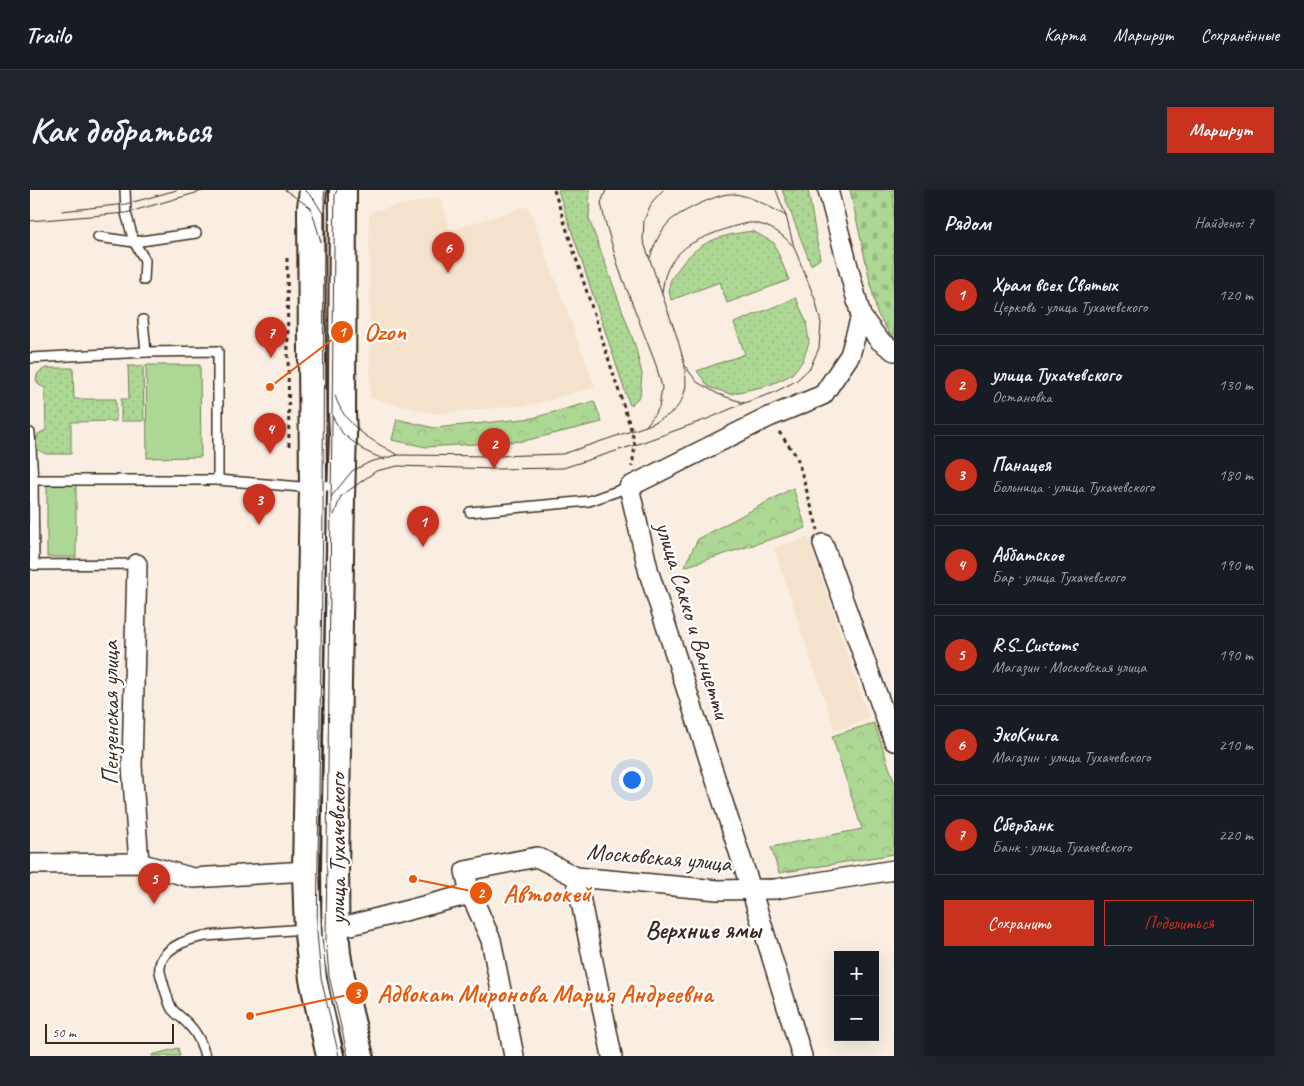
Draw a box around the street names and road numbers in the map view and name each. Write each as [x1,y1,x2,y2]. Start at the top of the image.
street label: улица Сакко и Ванцетти [648,516,738,724]
street label: Пензенская улица [95,640,125,785]
street label: улица Тухачевского [322,771,352,927]
street label: Московская улица [585,836,734,878]

